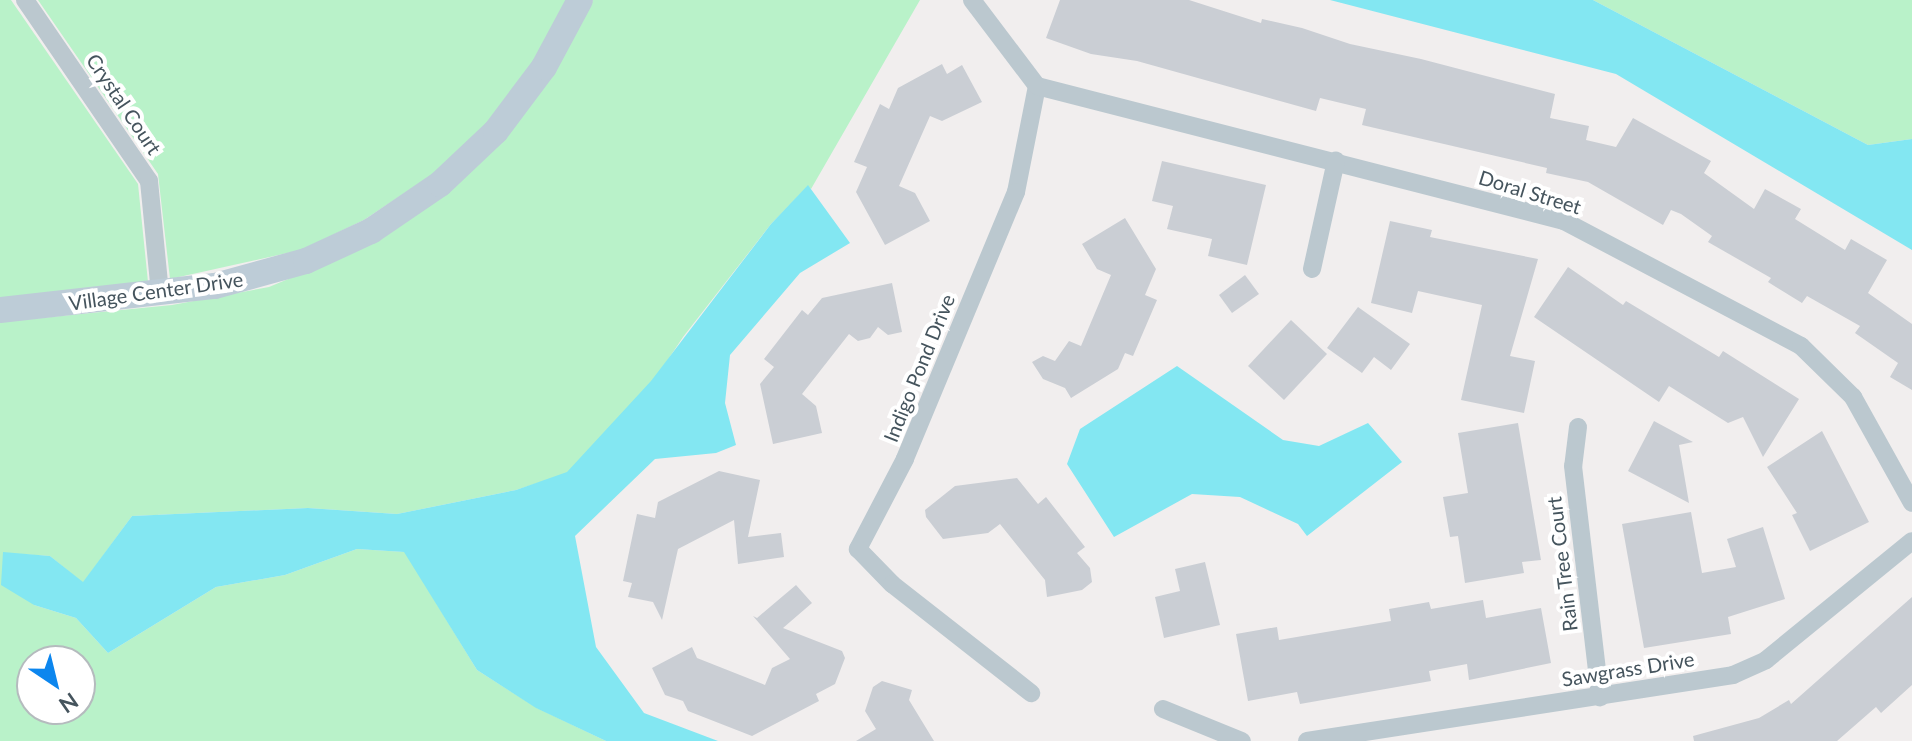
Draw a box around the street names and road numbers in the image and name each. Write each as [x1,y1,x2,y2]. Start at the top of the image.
street label: Crystal Court [82,49,166,159]
street label: Doral Street [1476,165,1584,219]
street label: Village Center Drive [67,267,245,315]
street label: Indigo Pond Drive [878,291,960,445]
street label: Rain Tree Court [1542,495,1582,633]
street label: Sawgrass Drive [1560,647,1696,691]

